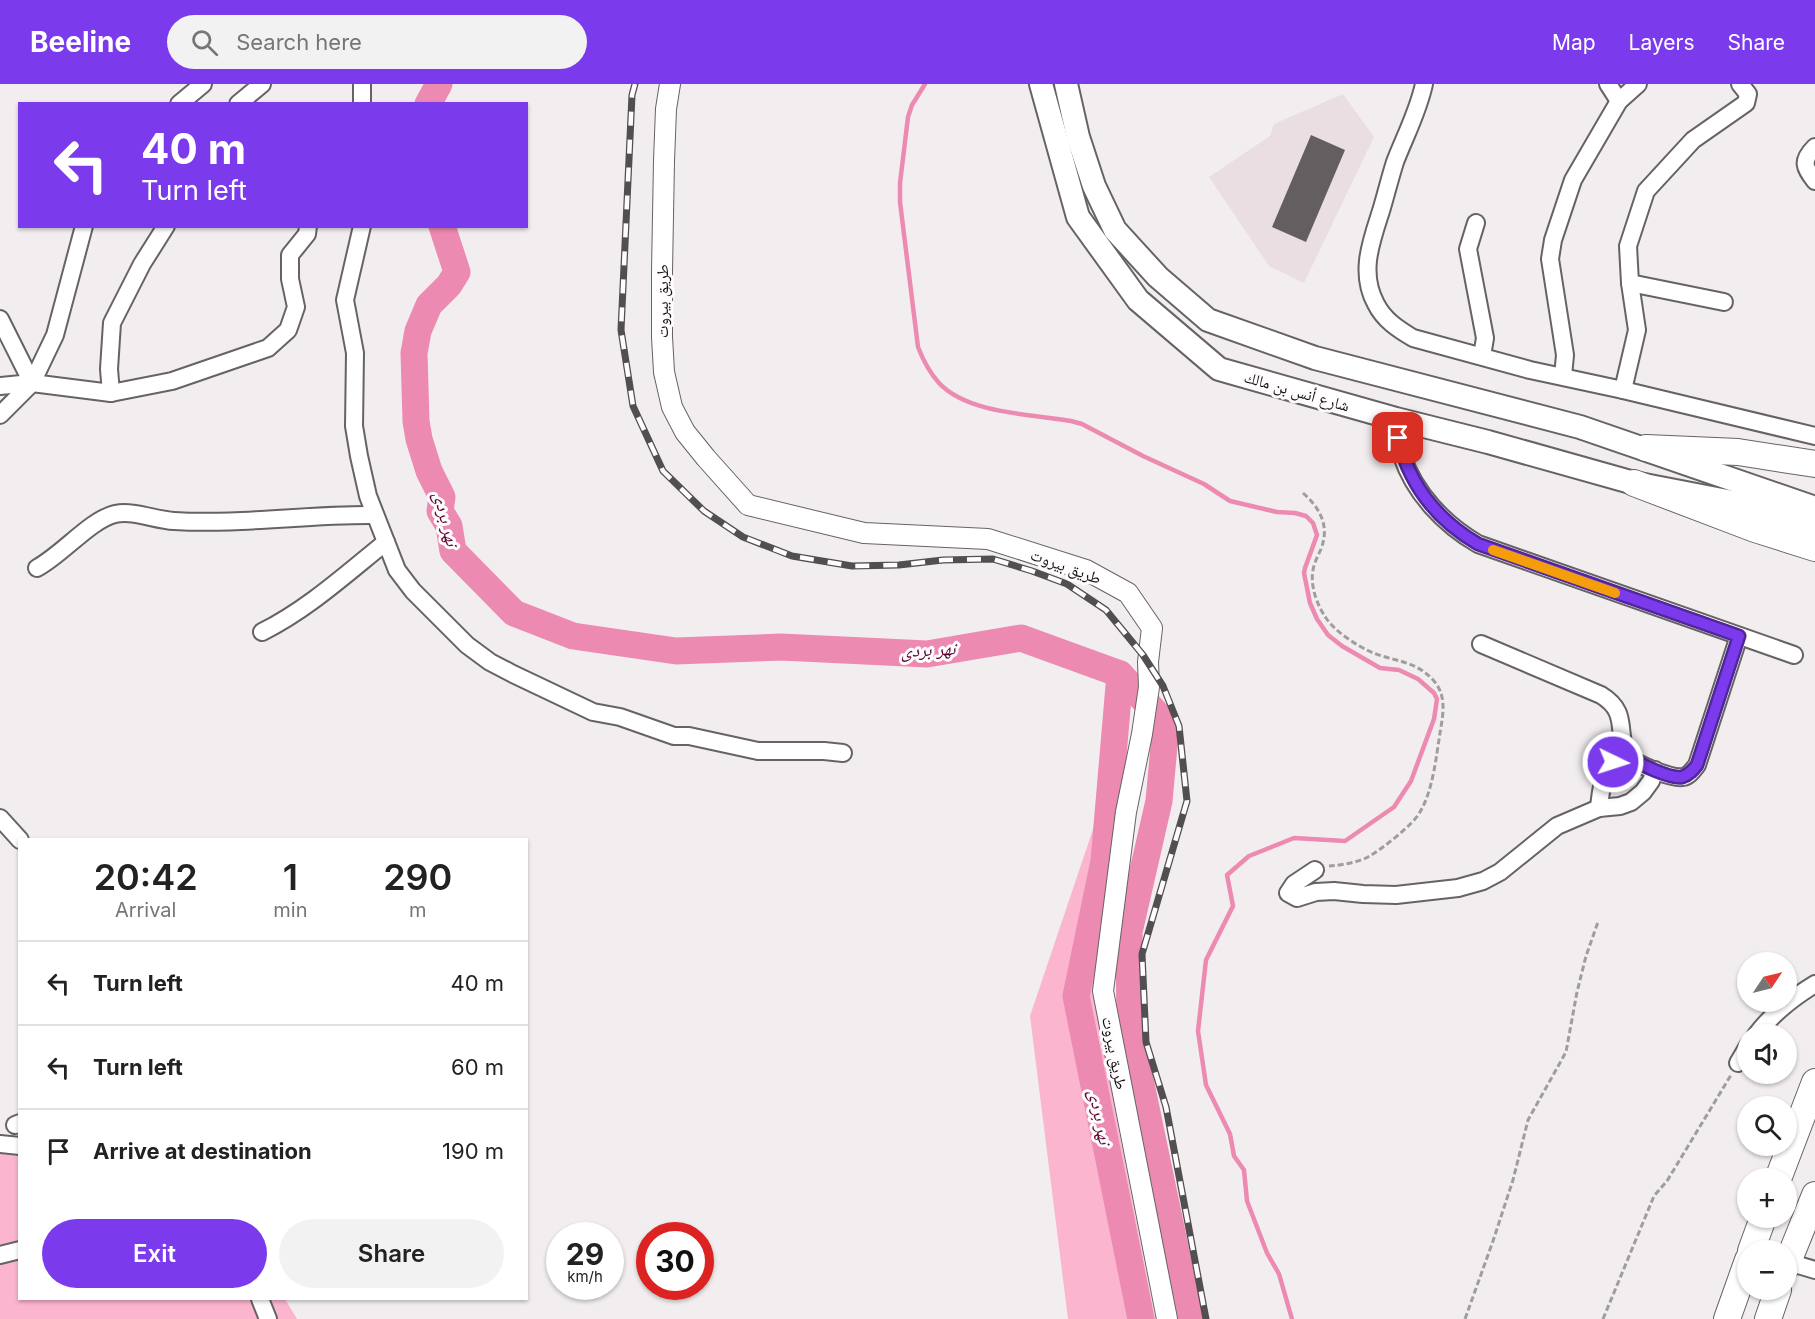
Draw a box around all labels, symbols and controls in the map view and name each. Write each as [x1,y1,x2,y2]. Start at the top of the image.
search box [167,15,587,69]
text: Beeline [30,25,131,59]
icon: search [188,26,221,59]
text: Search here [236,29,362,55]
text: Map [1552,30,1596,55]
text: Layers [1629,30,1695,55]
text: Share [1728,30,1785,55]
text: 40 m [141,123,246,174]
icon: left [42,126,120,204]
text: Turn left [141,174,247,207]
street label: طريق بيروت [652,264,673,338]
street label: شارع أنس بن مالك [1242,366,1352,417]
pin [1372,412,1423,463]
icon: arrive [1381,421,1414,454]
water label: نهر بردى [429,490,464,551]
street label: طريق بيروت [1028,544,1104,589]
water label: نهر بردى [900,637,959,662]
position arrow [1581,730,1645,794]
text: 20:42 [94,855,198,899]
text: 1 [283,855,298,899]
text: 290 [383,855,452,899]
text: Arrival [115,898,176,922]
text: min [273,898,308,922]
text: m [409,898,427,922]
north arrow [1737,952,1797,1012]
map controls [1737,952,1797,1300]
icon: left [42,967,75,1000]
text: Turn left [93,970,183,996]
text: 40 m [450,970,504,996]
street label: طريق بيروت [1097,1015,1132,1091]
button: sound [1737,1024,1797,1084]
icon: left [42,1051,75,1084]
text: Turn left [93,1054,183,1080]
text: 60 m [451,1054,504,1080]
water label: نهر بردى [1084,1088,1117,1149]
button: search [1737,1096,1797,1156]
icon: arrive [42,1135,75,1168]
text: Arrive at destination [93,1138,312,1164]
text: 190 m [442,1138,504,1164]
button: + [1737,1168,1797,1228]
button: Exit [42,1219,267,1288]
button: Share [279,1219,504,1288]
speed limit sign: 30 [636,1222,714,1300]
text: 29 [566,1236,604,1272]
button: − [1737,1240,1797,1300]
text: km/h [567,1267,603,1286]

